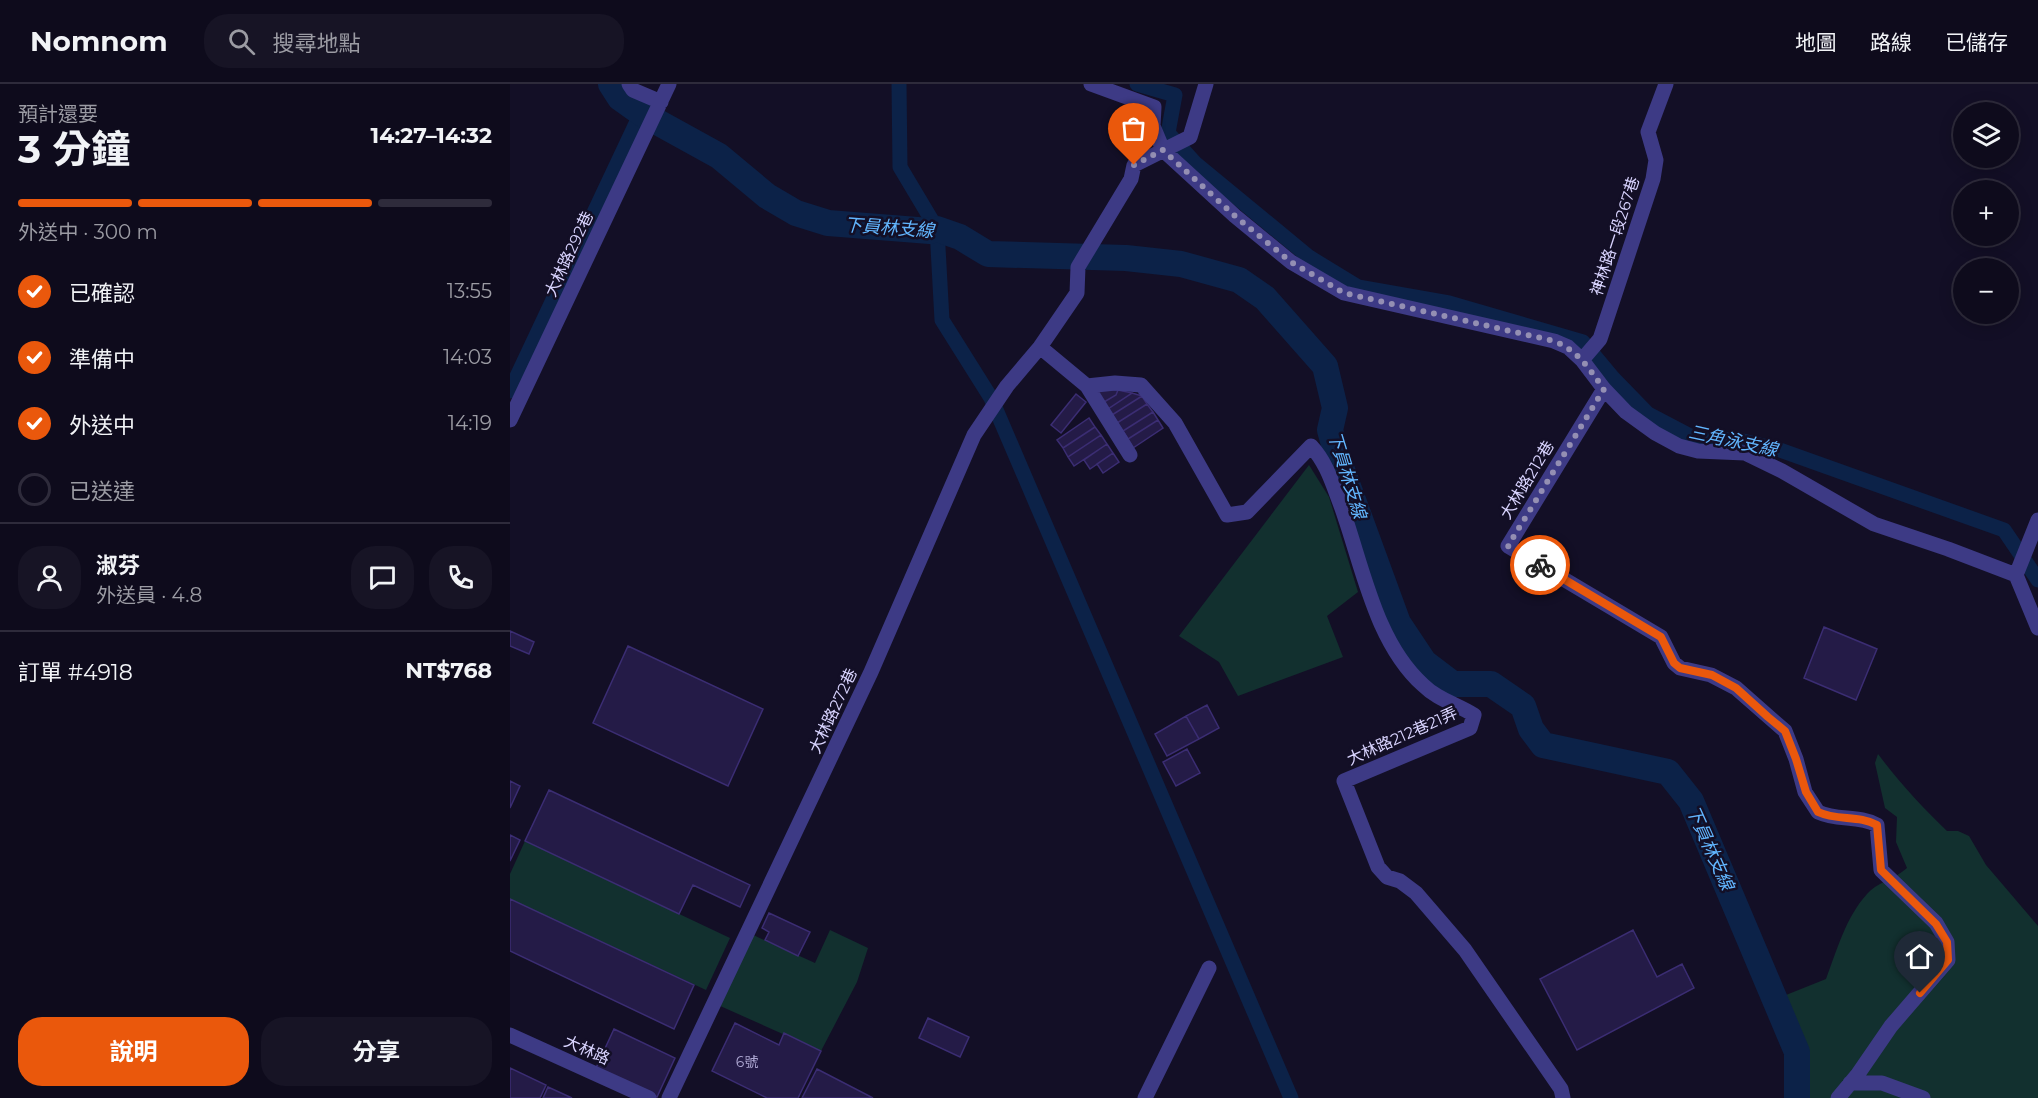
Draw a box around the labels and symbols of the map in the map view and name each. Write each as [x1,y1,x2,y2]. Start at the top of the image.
pin [1108,103,1159,165]
street label: 神林路一段267巷 [1587,174,1643,298]
street label: 大林路292巷 [541,208,597,300]
water label: 下員林支線 [843,214,937,242]
water label: 三角泳支線 [1687,421,1781,462]
water label: 下員林支線 [1323,429,1371,523]
street label: 大林路212巷 [1496,437,1558,523]
courier [1510,535,1570,595]
street label: 大林路272巷 [805,665,861,757]
street label: 大林路212巷21弄 [1344,703,1460,769]
water label: 下員林支線 [1682,802,1739,895]
pin [1894,931,1945,993]
street label: 大林路 [561,1032,613,1068]
house number: 6號 [736,1053,758,1071]

